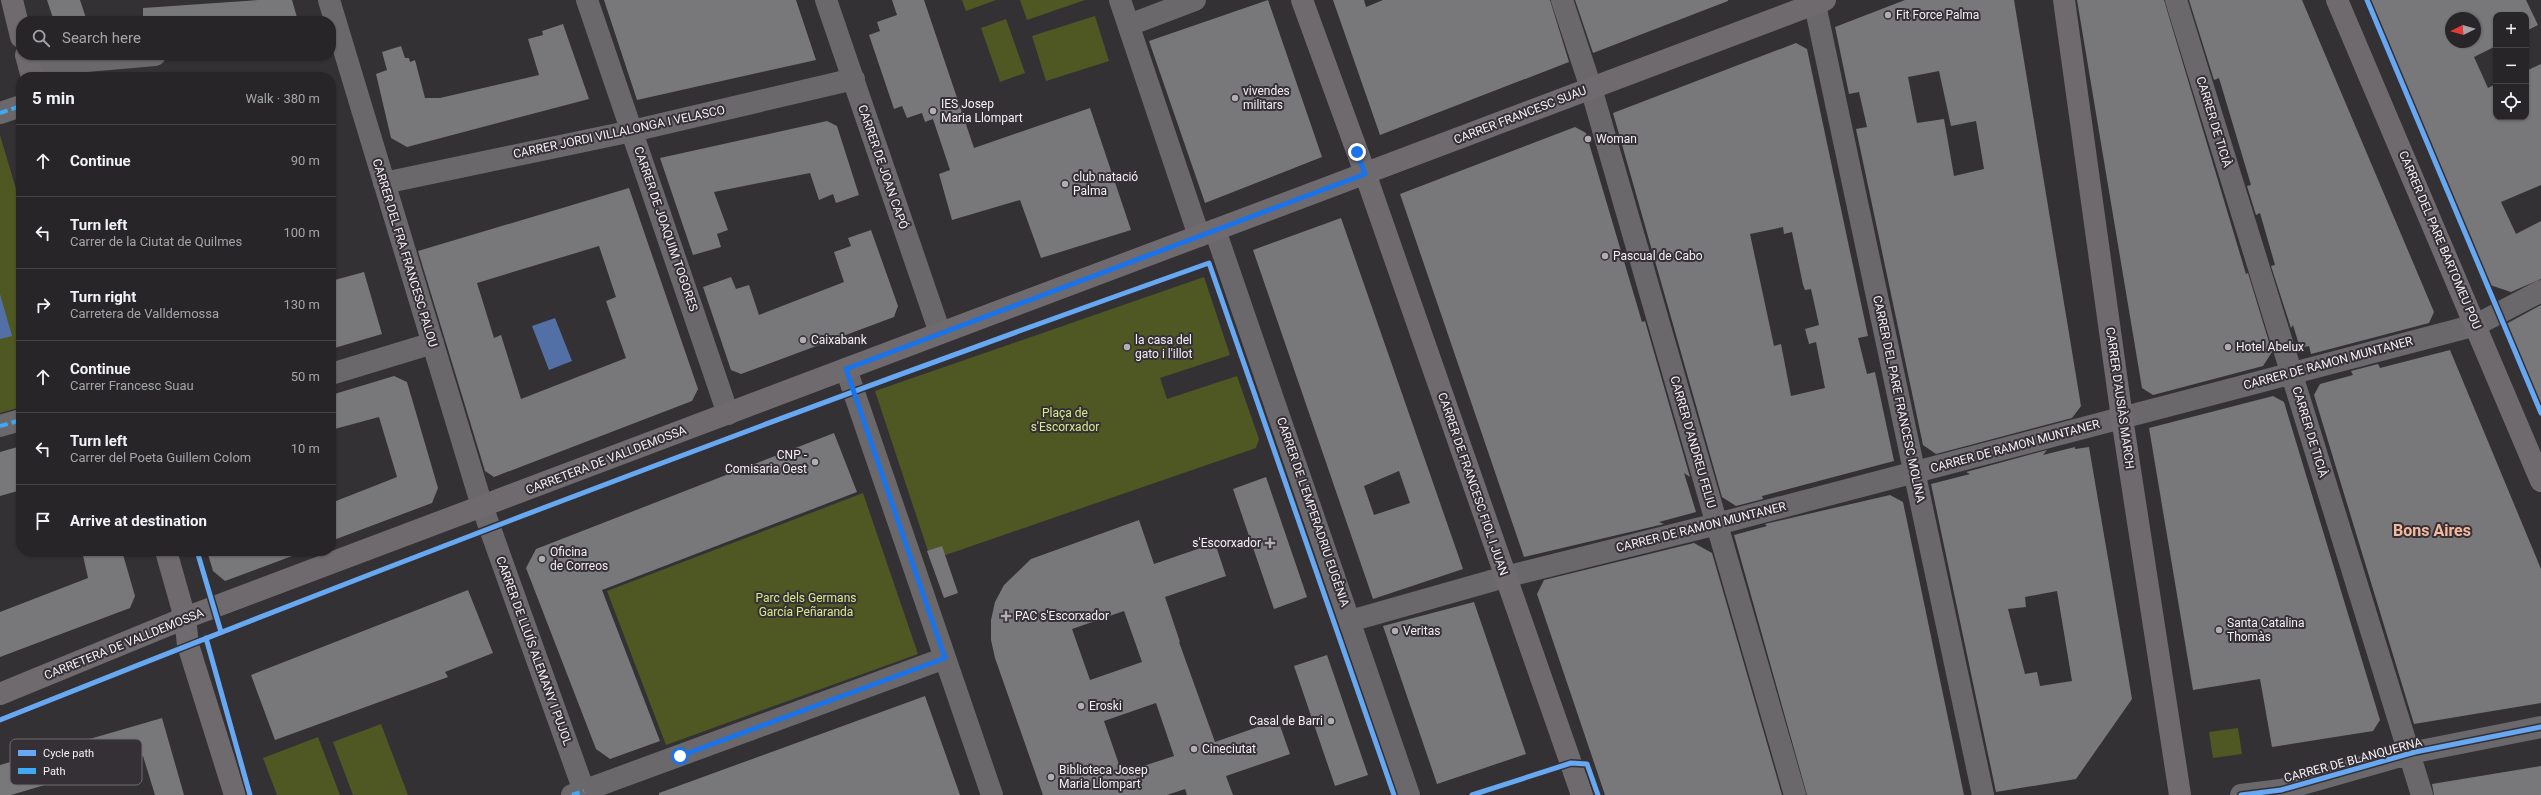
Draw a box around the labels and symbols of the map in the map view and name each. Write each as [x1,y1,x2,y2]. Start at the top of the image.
place label: Fit Force Palma [1896,8,1979,22]
marker: Fit Force Palma [1883,10,1893,20]
north arrow [2445,12,2481,48]
street label: CARRER DE TICIÀ [2193,74,2236,169]
street label: CARRER FRANCESC SUAU [1452,83,1588,147]
place label: vivendes militars [1243,84,1290,112]
marker: vivendes militars [1230,93,1240,103]
place label: IES Josep Maria Llompart [941,97,1023,125]
street label: CARRER JORDI VILLALONGA I VELASCO [512,103,726,161]
street label: CARRER DE JOAN CAPÓ [855,103,912,231]
marker: IES Josep Maria Llompart [928,106,938,116]
place label: Woman [1596,132,1637,146]
marker: Woman [1583,134,1593,144]
route end [1348,143,1366,161]
street label: CARRER DE JOAQUIM TOGORES [631,145,701,313]
street label: CARRER DEL PARE BARTOMEU POU [2396,149,2484,331]
street label: CARRER DEL FRA FRANCESC PALOU [370,157,440,349]
place label: club natació Palma [1073,170,1138,198]
marker: club natació Palma [1060,179,1070,189]
place label: Pascual de Cabo [1613,249,1703,263]
marker: Pascual de Cabo [1600,251,1610,261]
street label: CARRER DEL PARE FRANCESC MOLINA [1870,294,1928,504]
street label: CARRER D'AUSIÀS MARCH [2103,326,2138,470]
place label: Caixabank [811,333,868,347]
place label: la casa del gato i l'illot [1135,333,1192,361]
street label: CARRER DE RAMON MUNTANER [2242,333,2415,392]
marker: Caixabank [798,335,808,345]
place label: Hotel Abelux [2236,340,2304,354]
marker: la casa del gato i l'illot [1122,342,1132,352]
marker: Hotel Abelux [2223,342,2233,352]
street label: CARRER D'ANDREU FELIU [1667,374,1719,510]
street label: CARRER DE TICIÀ [2289,384,2332,479]
street label: CARRER DE FRANCESC FIOL I JUAN [1435,391,1511,577]
park label: Plaça de s'Escorxador [1031,406,1099,434]
street label: CARRER DE L'EMPERADRIU EUGÈNIA [1274,415,1353,609]
street label: CARRER DE RAMON MUNTANER [1929,416,2102,475]
street label: CARRETERA DE VALLDEMOSSA [524,423,688,497]
place label: CNP - Comisaria Oest [725,448,808,476]
marker: CNP - Comisaria Oest [810,457,820,467]
street label: CARRER DE RAMON MUNTANER [1615,499,1788,555]
district label: Bons Aires [2393,521,2471,540]
place label: s'Escorxador [1192,536,1261,550]
marker: s'Escorxador [1264,537,1276,549]
place label: Oficina de Correos [550,545,608,573]
street label: CARRER DE LLUÍS ALEMANY I PUJOL [493,554,576,748]
marker: Oficina de Correos [537,554,547,564]
park label: Parc dels Germans García Peñaranda [756,591,856,619]
street label: CARRETERA DE VALLDEMOSSA [42,605,206,682]
place label: PAC s'Escorxador [1015,609,1109,623]
marker: PAC s'Escorxador [1000,610,1012,622]
place label: Santa Catalina Thomàs [2227,616,2305,644]
place label: Veritas [1403,624,1440,638]
marker: Santa Catalina Thomàs [2214,625,2224,635]
marker: Veritas [1390,626,1400,636]
place label: Eroski [1089,699,1122,713]
marker: Eroski [1076,701,1086,711]
place label: Casal de Barri [1249,714,1323,728]
marker: Casal de Barri [1326,716,1336,726]
street label: CARRER DE BLANQUERNA [2282,735,2424,785]
legend [10,739,142,785]
place label: Cineciutat [1202,742,1256,756]
marker: Cineciutat [1189,744,1199,754]
text: Cycle path [43,747,94,760]
route start [671,747,689,765]
place label: Biblioteca Josep Maria Llompart [1059,763,1148,791]
text: Path [43,765,66,778]
marker: Biblioteca Josep Maria Llompart [1046,772,1056,782]

